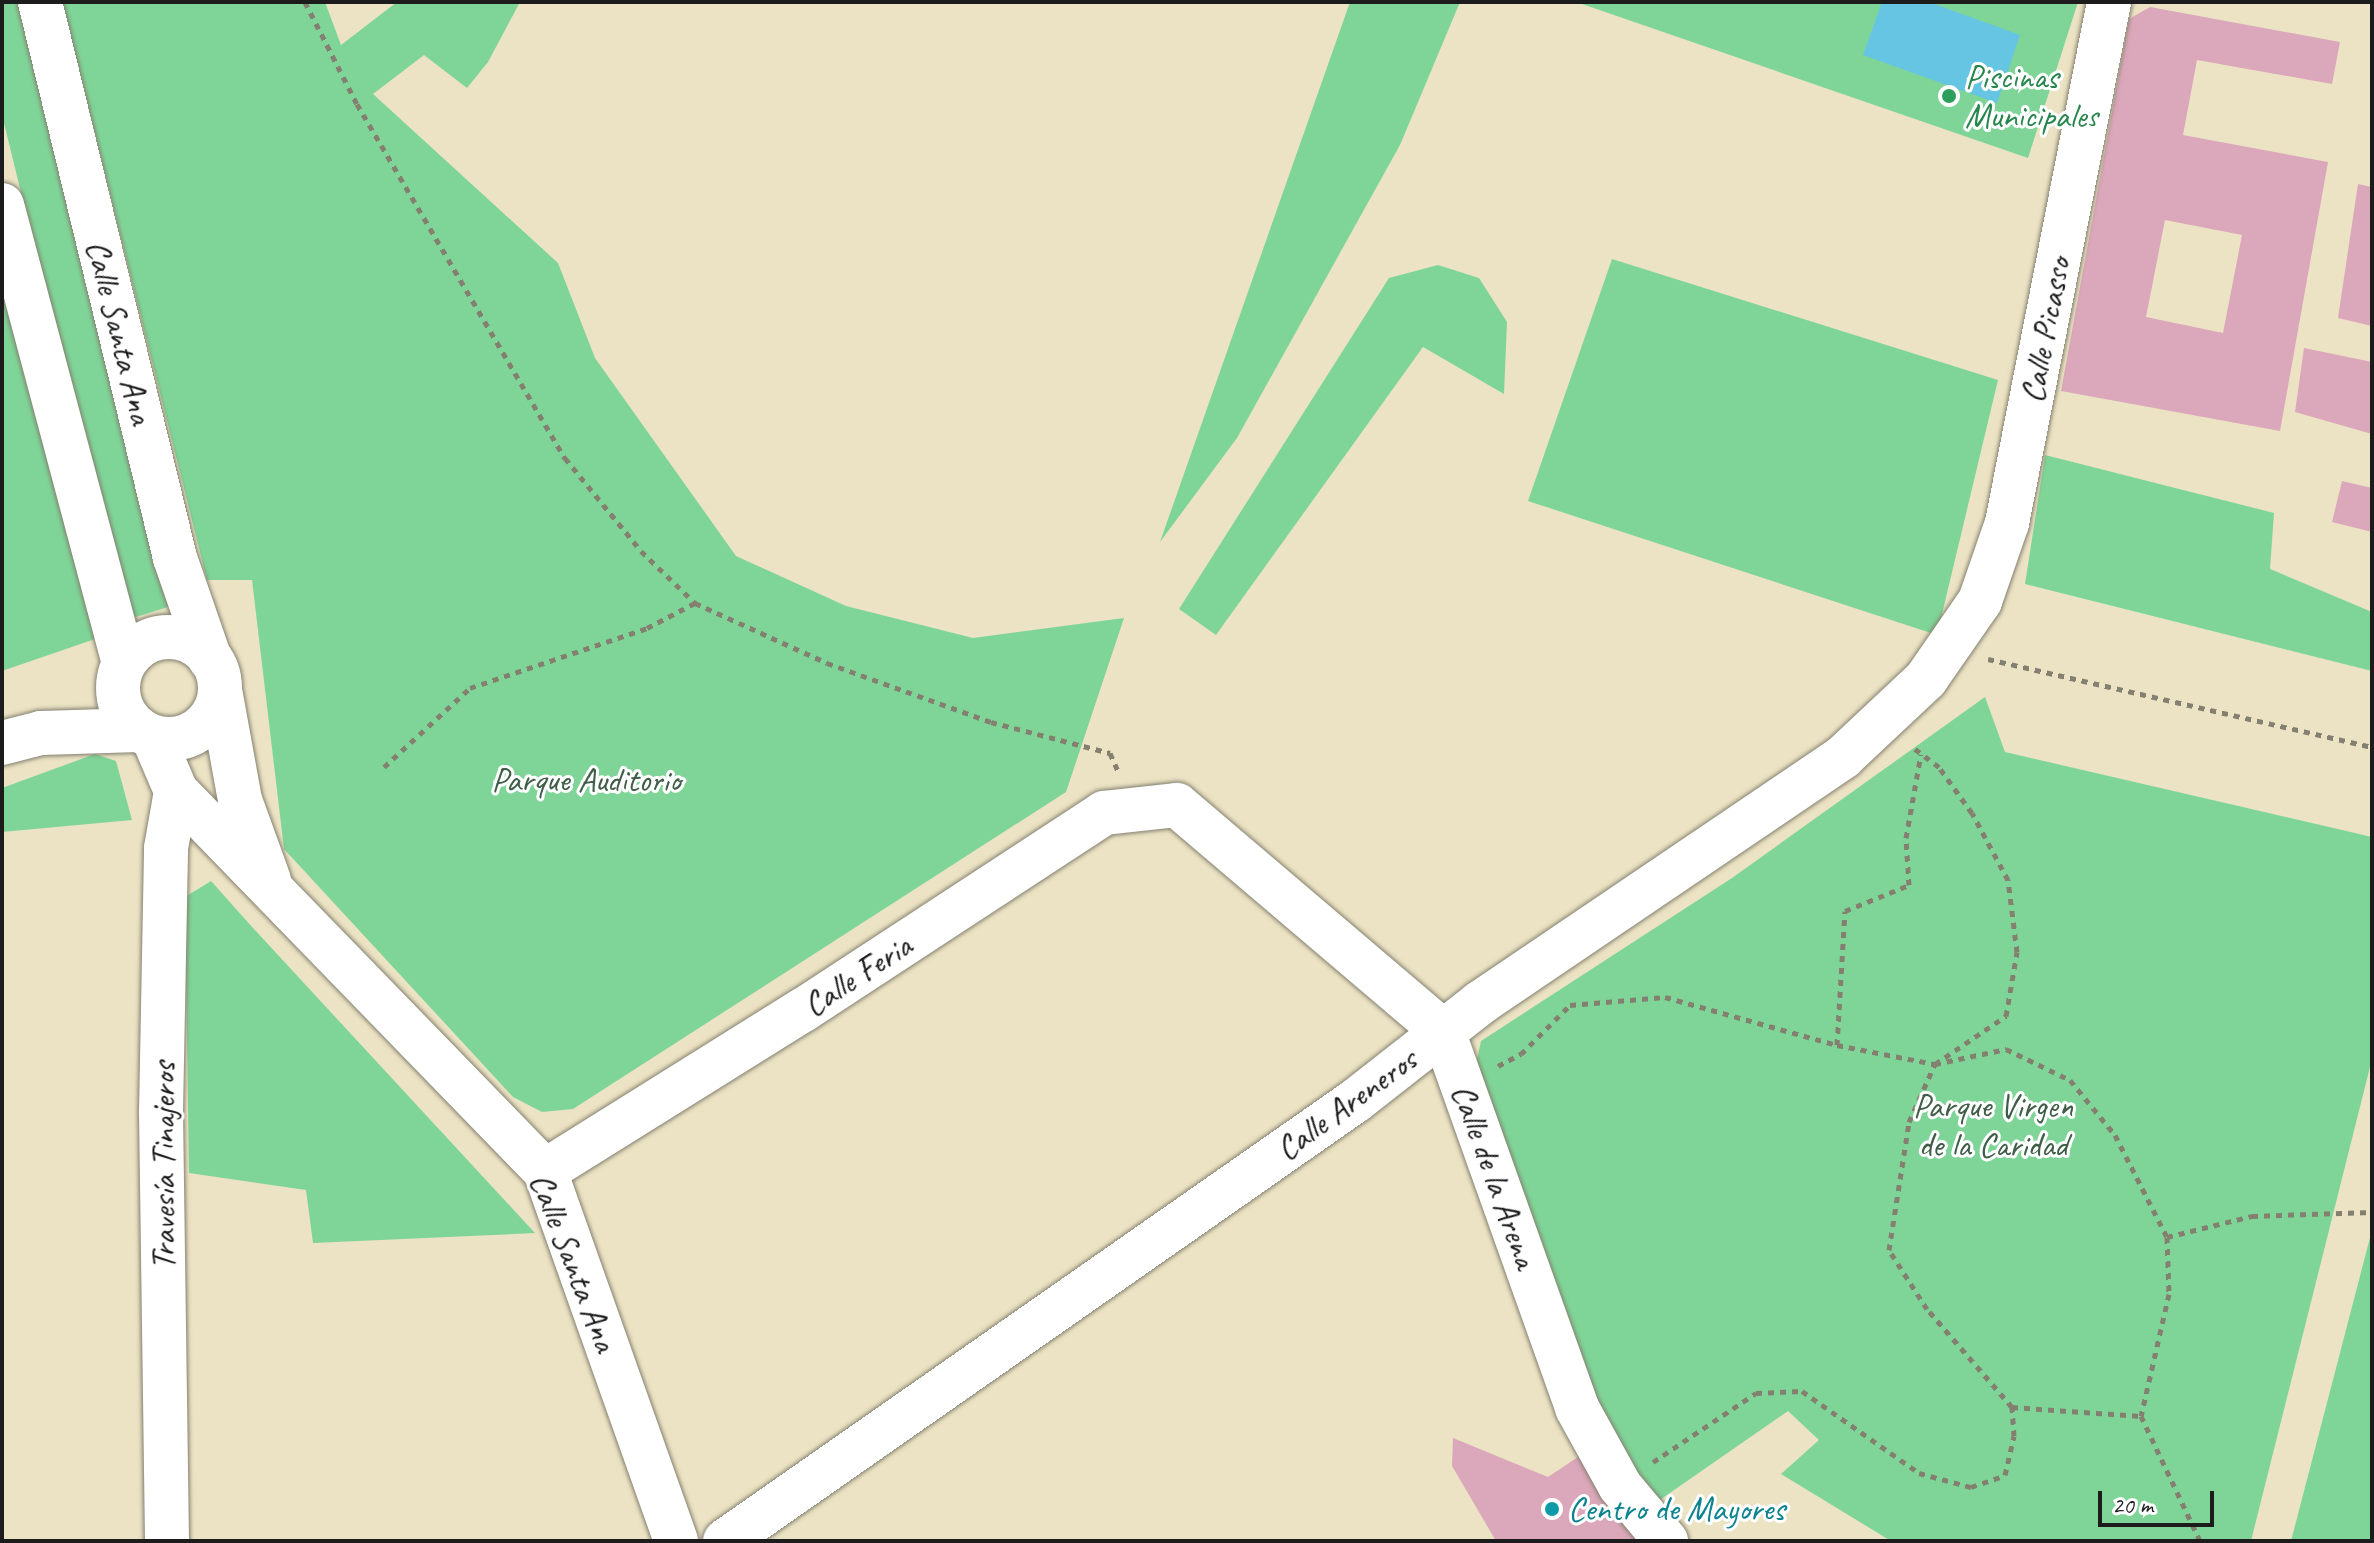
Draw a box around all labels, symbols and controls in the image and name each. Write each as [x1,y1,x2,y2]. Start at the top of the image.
place label: Piscinas Municipales [1965,56,2098,136]
marker: Piscinas Municipales [1940,87,1958,105]
street label: Calle Santa Ana [77,236,163,428]
street label: Calle Picasso [2011,255,2079,405]
park label: Parque Auditorio [491,760,681,800]
street label: Calle Feria [795,925,919,1025]
street label: Calle Areneros [1268,1039,1424,1169]
street label: Travesía Tinajeros [143,1062,183,1270]
street label: Calle de la Arena [1443,1079,1547,1273]
park label: Parque Virgen de la Caridad [1913,1085,2073,1164]
street label: Calle Santa Ana [521,1167,627,1357]
scale bar [2102,1475,2218,1525]
place label: Centro de Mayores [1568,1489,1784,1529]
text: 20 m [2112,1490,2153,1520]
marker: Centro de Mayores [1543,1500,1561,1518]

